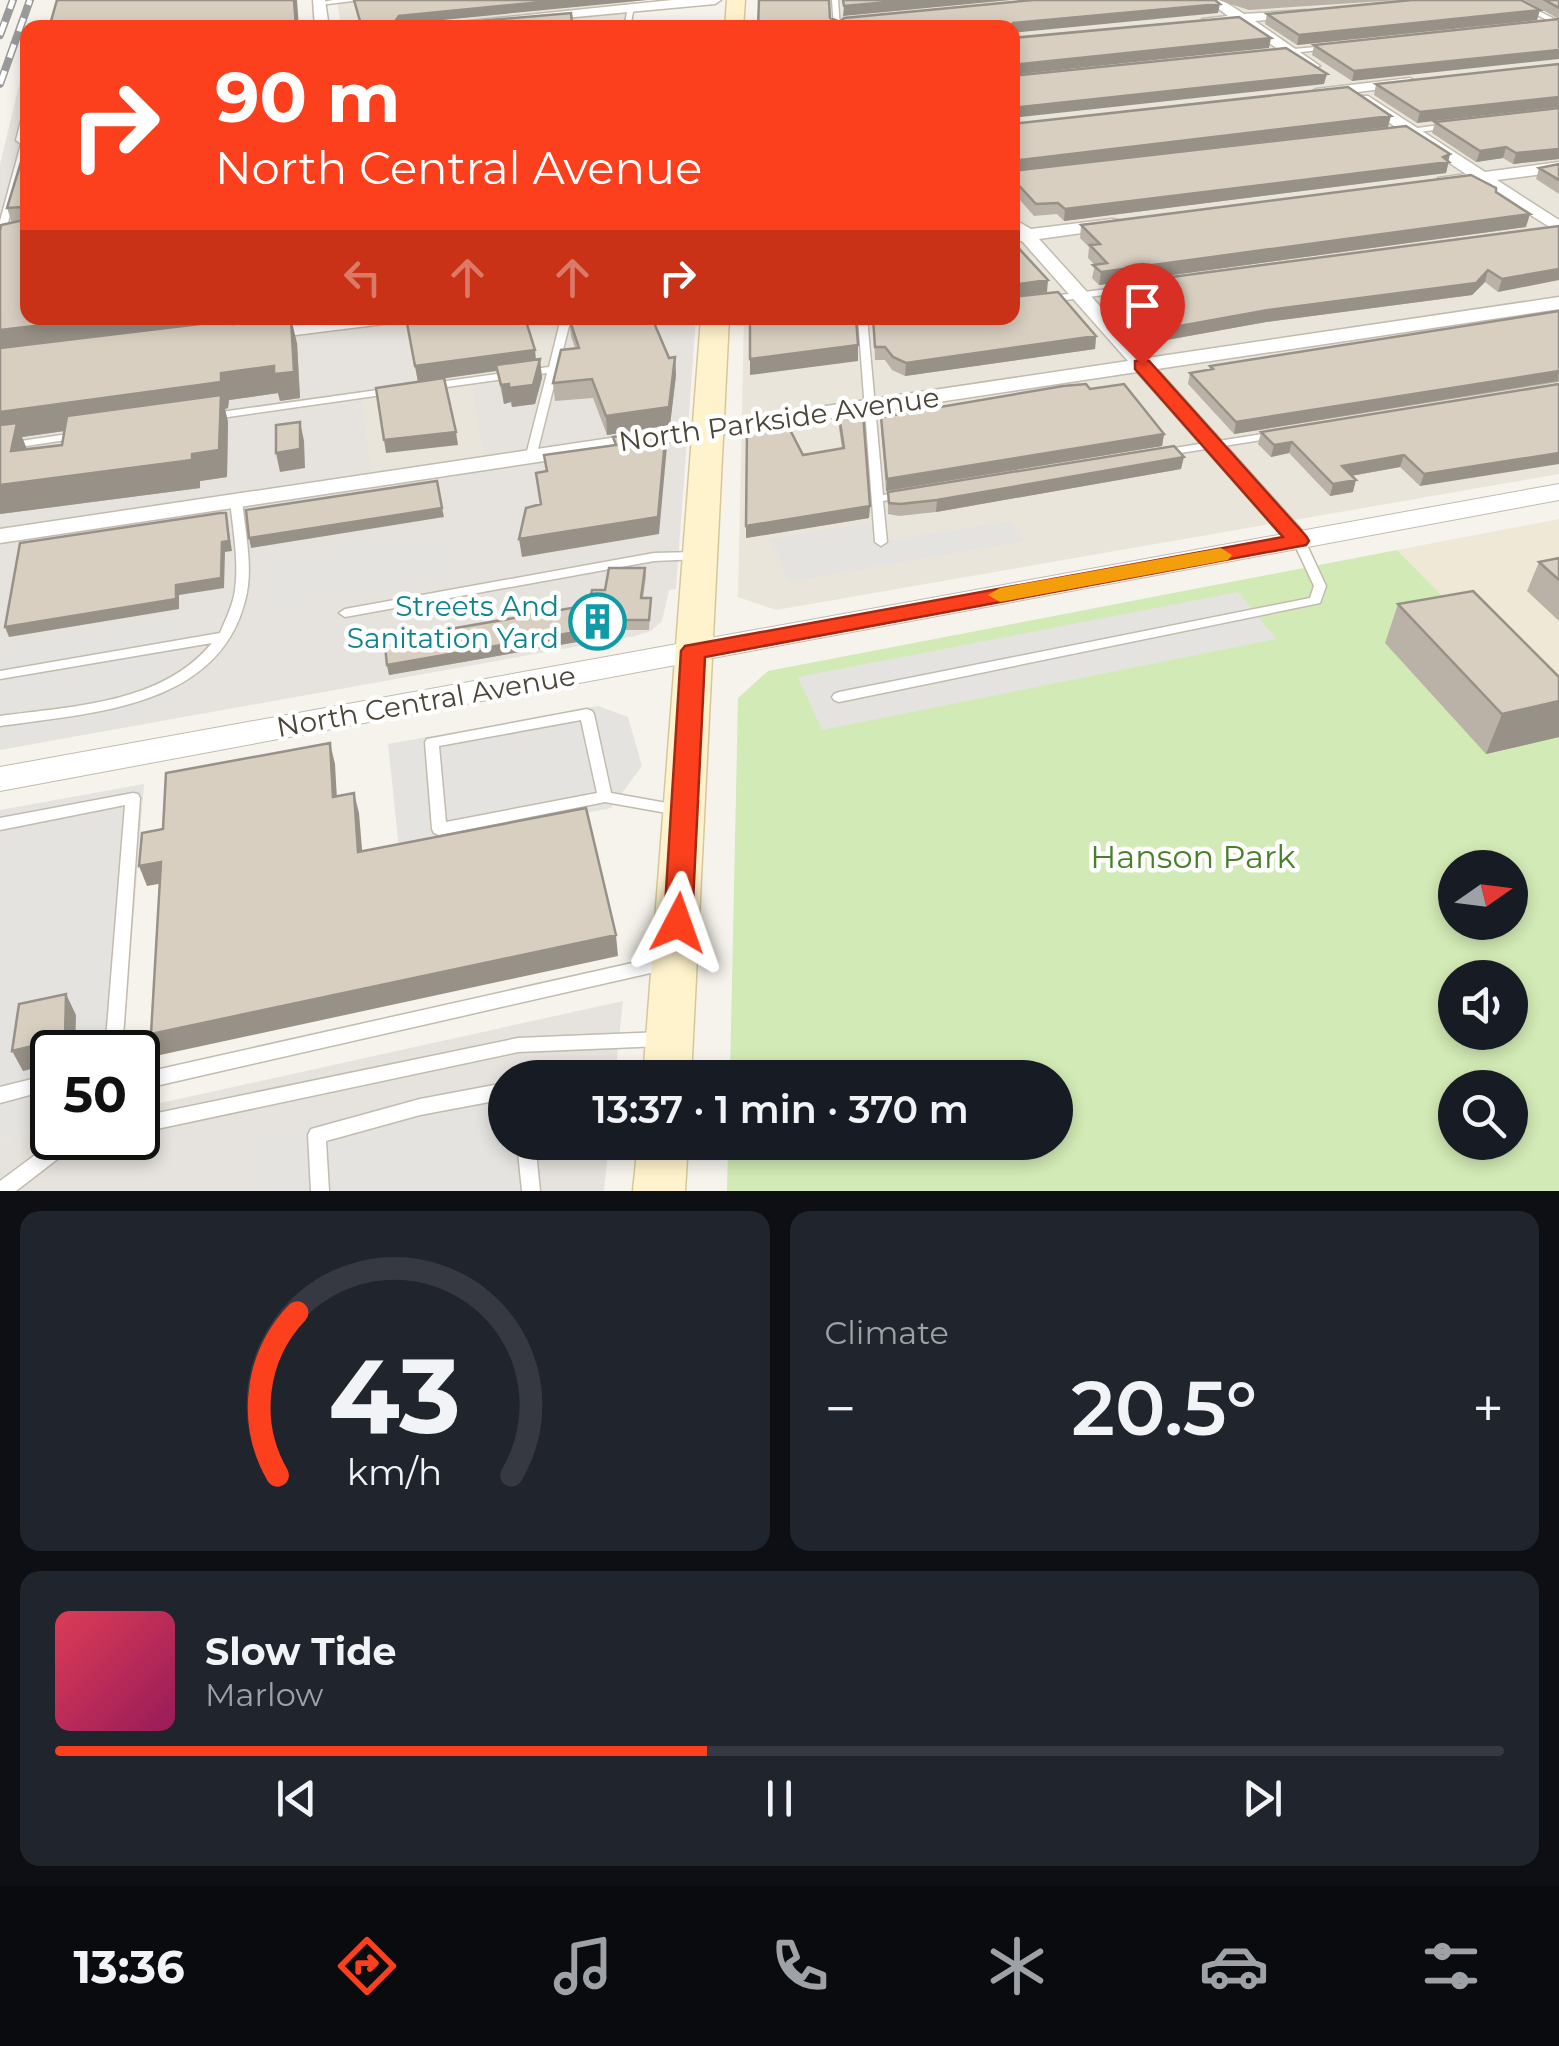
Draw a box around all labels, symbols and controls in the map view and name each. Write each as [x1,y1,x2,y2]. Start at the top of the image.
text: 90 m [215,54,400,140]
icon: right [50,60,180,190]
text: North Central Avenue [215,140,702,195]
icon: left [335,250,390,305]
icon: ahead [440,250,495,305]
icon: ahead [545,250,600,305]
icon: right [650,250,705,305]
pin [1100,263,1185,366]
icon: arrive [1115,278,1170,333]
street label: North Parkside Avenue [617,380,941,458]
place label: Streets And Sanitation Yard [347,589,559,655]
building icon: Streets And Sanitation Yard [568,592,628,652]
street label: North Central Avenue [274,658,578,744]
park label: Hanson Park [1090,837,1296,876]
north arrow [1438,850,1528,940]
map controls [1438,850,1528,1160]
position arrow [626,871,730,975]
button: sound [1438,960,1528,1050]
speed limit sign: 50 [30,1030,160,1160]
button: search [1438,1070,1528,1160]
text: 13:37 · 1 min · 370 m [592,1086,969,1133]
text: Climate [825,1313,949,1352]
text: 43 [328,1332,461,1459]
text: 20.5° [1071,1362,1257,1454]
text: − [825,1375,856,1442]
text: + [1472,1375,1504,1442]
text: km/h [347,1450,442,1494]
text: Slow Tide [205,1628,397,1675]
text: Marlow [205,1675,323,1714]
icon: previous [269,1771,324,1826]
icon: pause [752,1771,807,1826]
icon: next [1235,1771,1290,1826]
icon: directions [332,1931,402,2001]
icon: music [548,1931,618,2001]
icon: phone [765,1931,835,2001]
icon: climate [982,1931,1052,2001]
icon: car [1199,1931,1269,2001]
icon: filters [1416,1931,1486,2001]
text: 13:36 [73,1939,185,1994]

